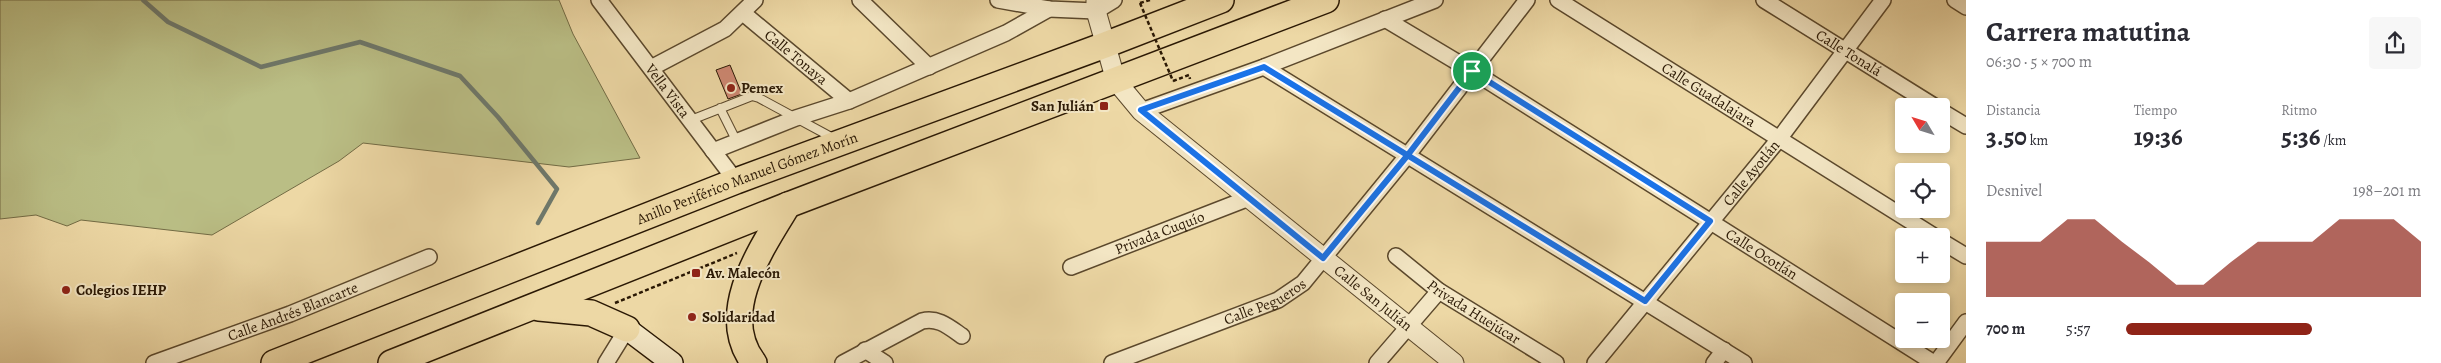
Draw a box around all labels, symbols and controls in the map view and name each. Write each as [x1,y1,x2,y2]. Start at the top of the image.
text: Carrera matutina [1986,13,2190,51]
button: share [2369,17,2421,69]
street label: Calle Tonaya [760,25,832,89]
street label: Calle Tonalá [1812,25,1886,81]
pin [1451,50,1493,92]
text: 06:30 · 5 × 700 m [1986,51,2092,73]
icon: arrive [1458,57,1486,85]
street label: Calle Guadalajara [1658,58,1760,132]
street label: Vella Vista [640,59,695,122]
place label: Pemex [741,78,783,98]
marker: Pemex [725,82,737,94]
place label: San Julián [1031,96,1095,116]
north arrow [1895,98,1950,152]
map controls [1895,98,1950,348]
marker: San Julián [1098,100,1110,112]
text: Distancia [1986,101,2041,120]
text: Tiempo [2134,101,2177,120]
text: Ritmo [2281,101,2317,120]
text: 3.50 [1986,120,2027,154]
text: 19:36 [2134,120,2183,154]
text: 5:36 [2281,120,2320,154]
street label: Anillo Periférico Manuel Gómez Morín [633,127,860,230]
text: km [2027,131,2048,150]
text: /km [2320,131,2346,150]
street label: Calle Ayotlán [1718,136,1784,210]
button: locate [1895,163,1950,218]
text: Desnivel [1986,180,2042,202]
text: 198–201 m [2353,180,2421,202]
street label: Privada Cuquío [1112,206,1207,259]
street label: Calle Ocotlán [1722,224,1801,284]
button: + [1895,228,1950,283]
street label: Calle San Julián [1330,260,1417,336]
place label: Av. Malecón [705,263,781,283]
marker: Av. Malecón [690,267,702,279]
street label: Calle Pegueros [1221,274,1310,330]
street label: Privada Huejúcar [1423,275,1524,349]
street label: Calle Andrés Blancarte [225,277,361,346]
place label: Colegios IEHP [76,280,167,300]
marker: Colegios IEHP [60,284,72,296]
button: − [1895,293,1950,348]
place label: Solidaridad [702,307,776,327]
marker: Solidaridad [686,311,698,323]
text: 700 m [1986,318,2025,340]
text: 5:57 [2066,318,2090,340]

